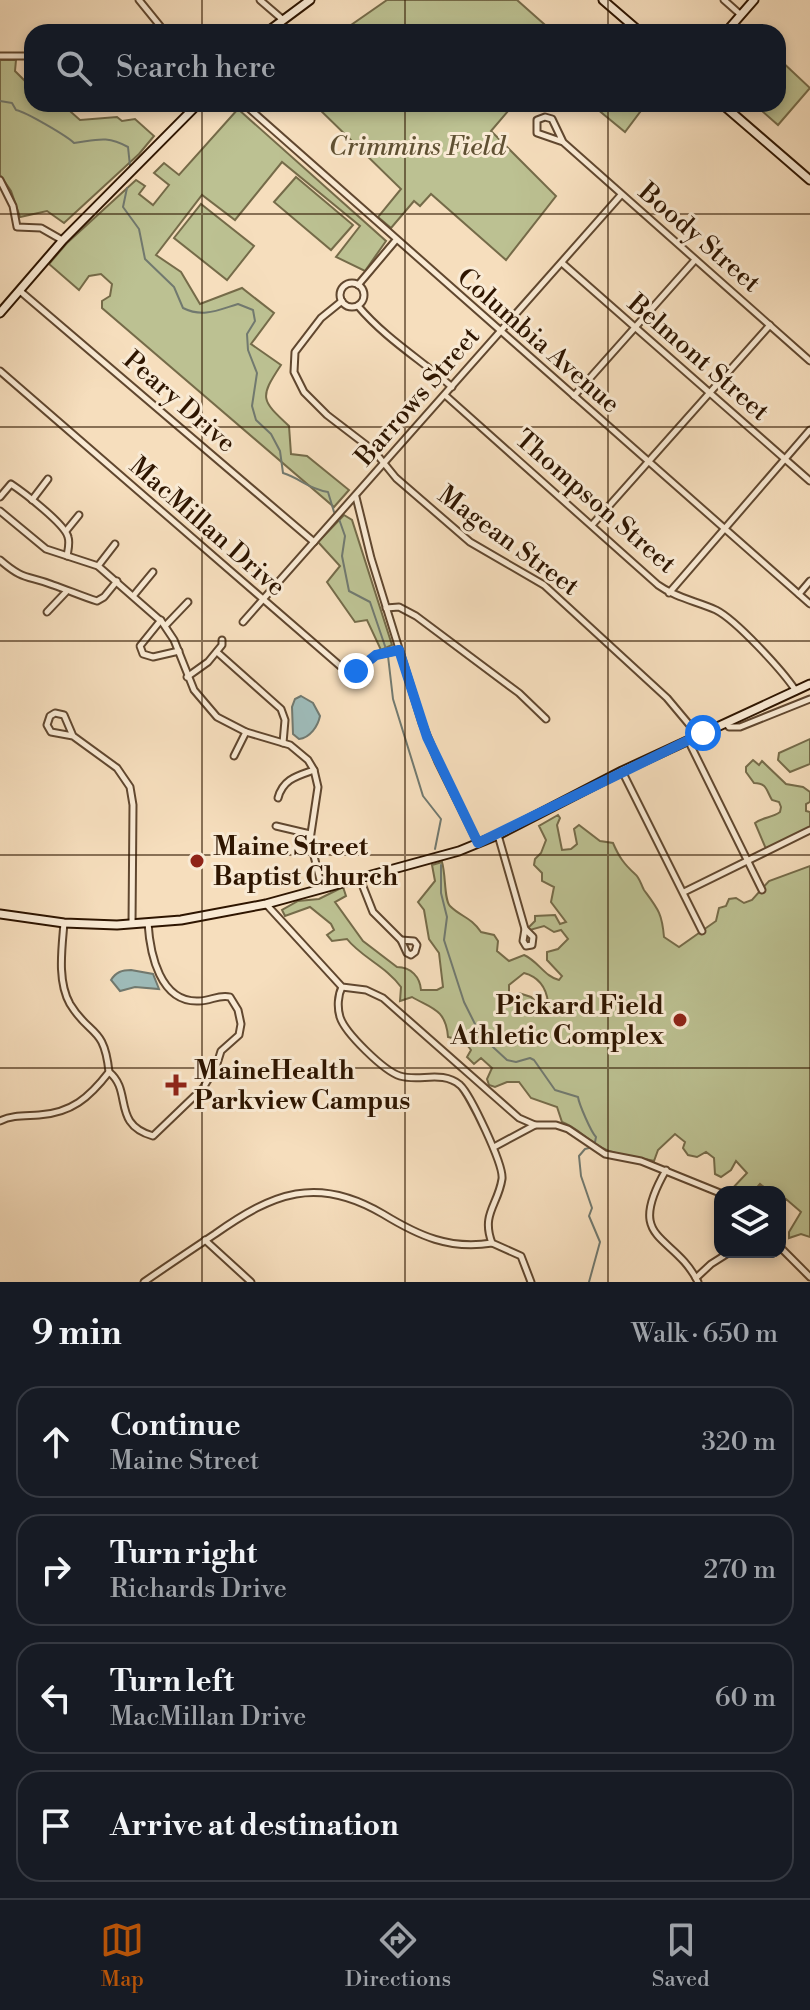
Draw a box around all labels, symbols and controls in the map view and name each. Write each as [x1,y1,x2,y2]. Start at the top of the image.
search box [24,24,786,112]
icon: search [52,46,96,90]
text: Search here [116,49,276,87]
park label: Crimmins Field [329,131,507,163]
street label: Boody Street [631,175,767,299]
street label: Columbia Avenue [450,261,626,420]
street label: Belmont Street [620,287,776,428]
street label: Barrows Street [348,321,487,474]
street label: Peary Drive [116,344,242,459]
street label: Thompson Street [508,423,682,580]
street label: MacMillan Drive [123,450,292,603]
street label: Magean Street [431,479,585,603]
route end [338,653,374,689]
route start [685,715,721,751]
place label: Maine Street Baptist Church [213,831,398,893]
marker: Maine Street Baptist Church [188,852,206,870]
place label: Pickard Field Athletic Complex [449,990,664,1052]
marker: Pickard Field Athletic Complex [671,1011,689,1029]
place label: MaineHealth Parkview Campus [194,1055,410,1117]
marker: MaineHealth Parkview Campus [165,1074,187,1096]
map controls [714,1186,786,1258]
button: layers [714,1186,786,1258]
text: 9 min [32,1313,122,1355]
text: Walk · 650 m [631,1318,778,1350]
text: Continue [110,1407,241,1445]
icon: ahead [34,1420,78,1464]
text: 320 m [701,1426,776,1458]
text: Maine Street [110,1445,259,1477]
text: Turn right [110,1535,257,1573]
icon: right [34,1548,78,1592]
text: 270 m [703,1554,776,1586]
text: Richards Drive [110,1573,287,1605]
text: Turn left [110,1663,234,1701]
icon: left [34,1676,78,1720]
text: 60 m [715,1682,776,1714]
text: MacMillan Drive [110,1701,306,1733]
icon: arrive [34,1804,78,1848]
text: Arrive at destination [110,1807,399,1845]
tab: Map [100,1918,144,1993]
tab: Directions [345,1918,451,1993]
tab: Saved [652,1918,710,1993]

